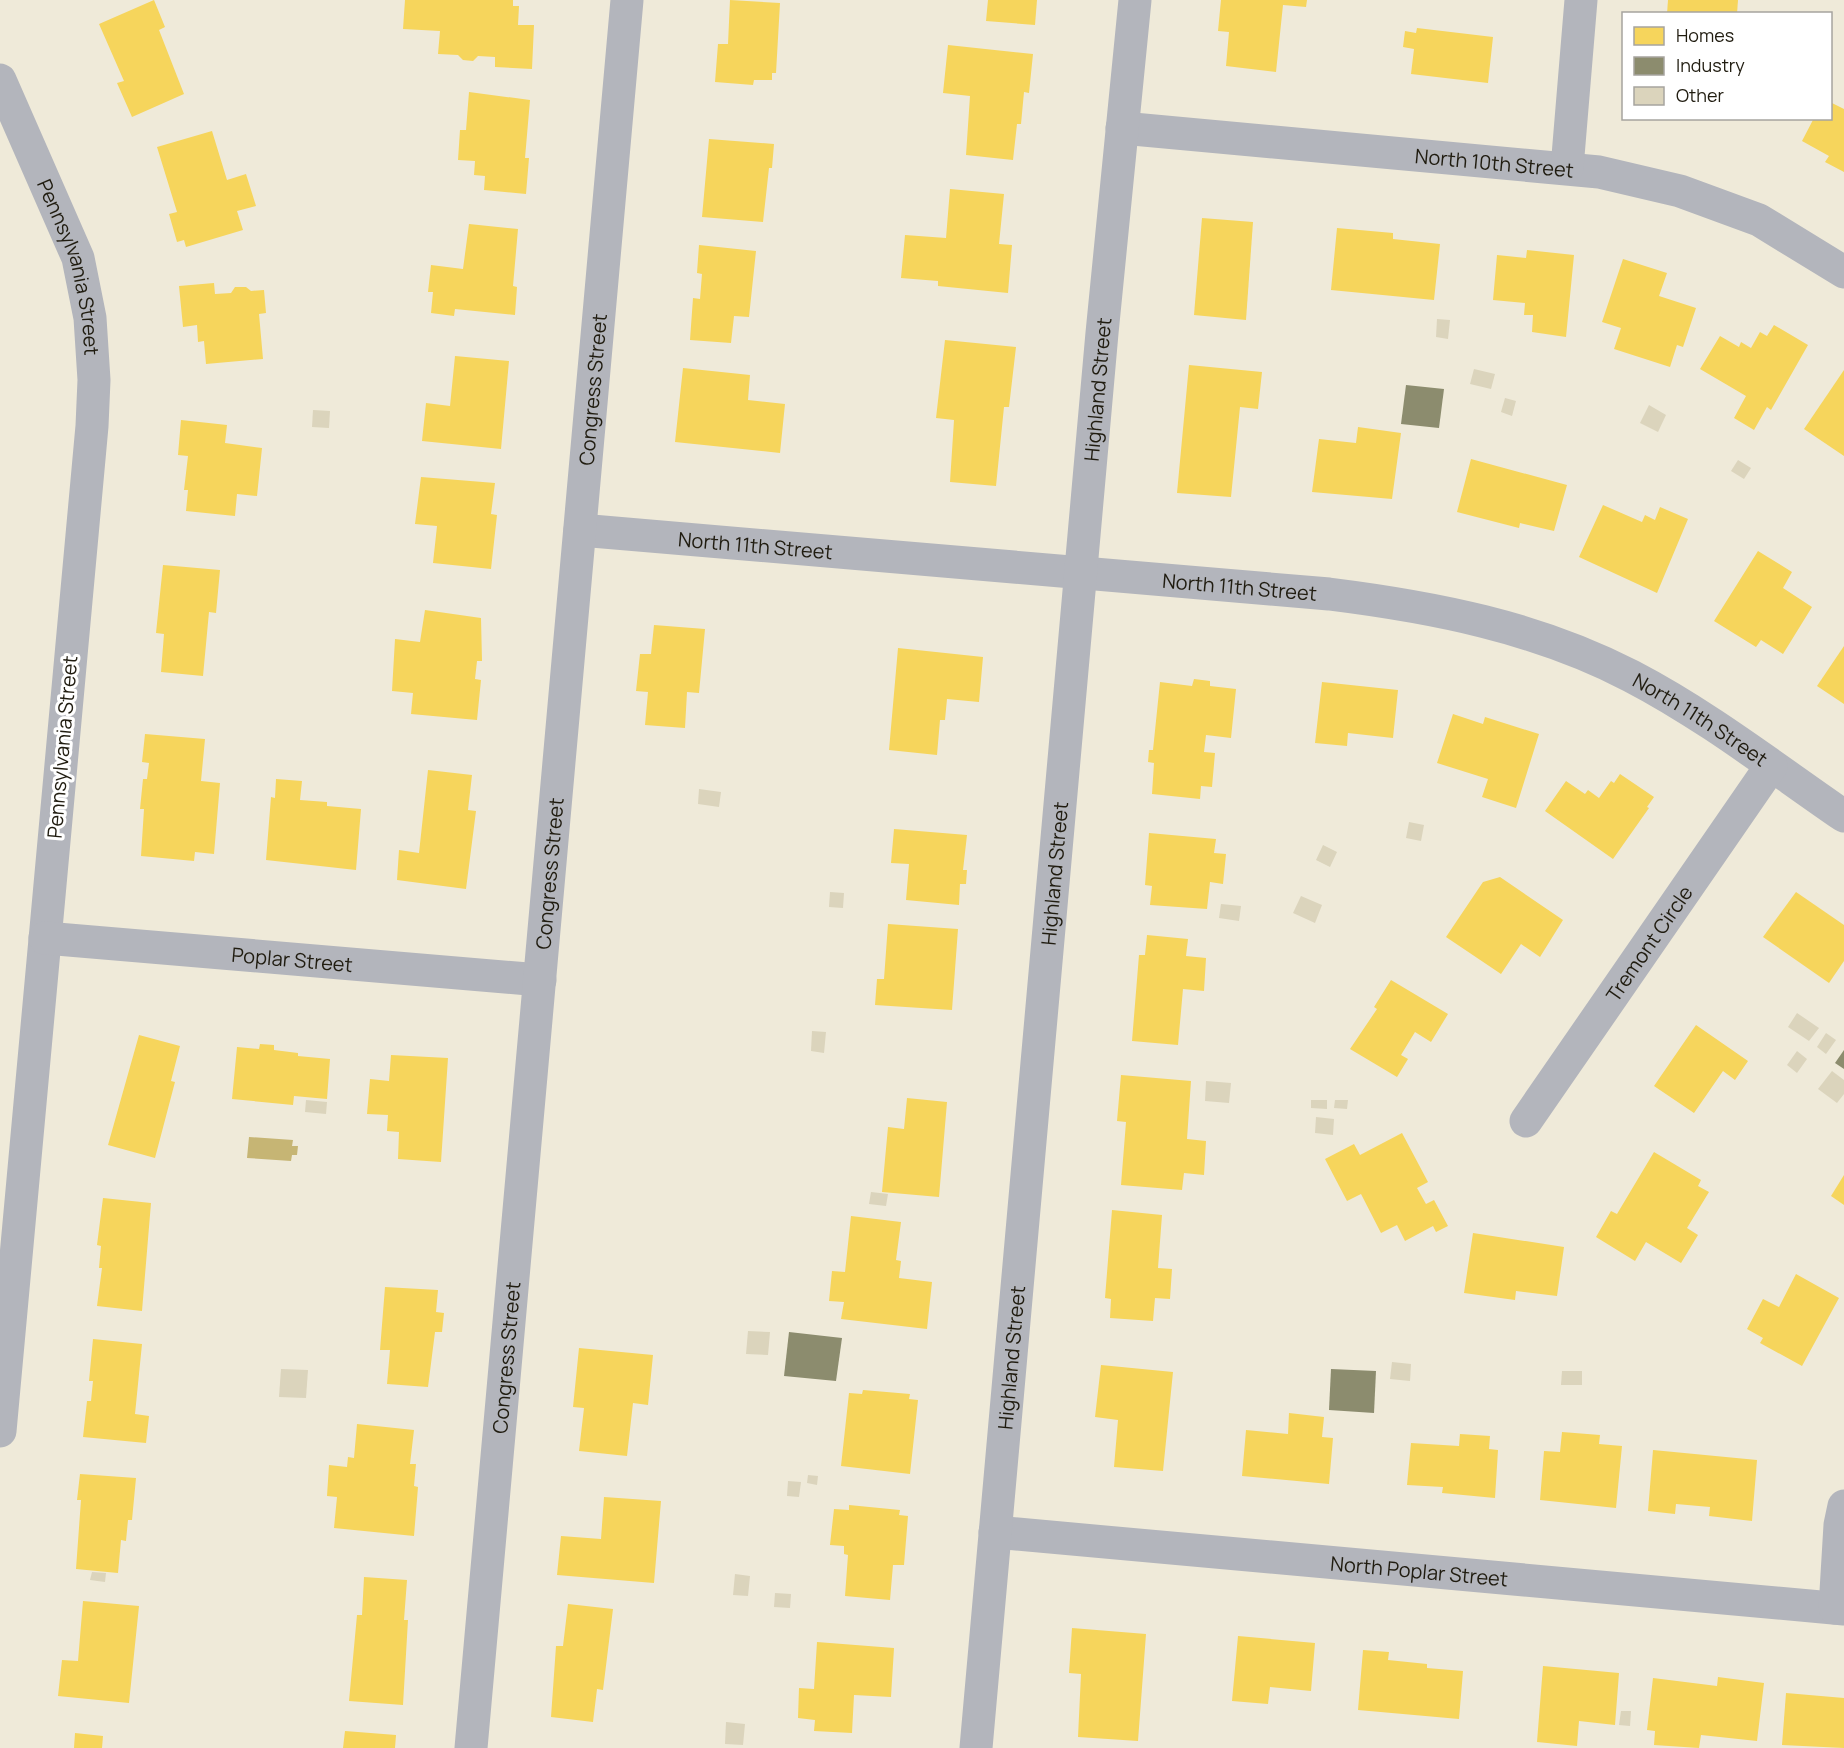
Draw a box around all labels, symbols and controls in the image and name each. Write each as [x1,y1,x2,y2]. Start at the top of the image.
legend [1622,12,1832,120]
text: Homes [1676,23,1734,47]
text: Industry [1676,53,1745,77]
text: Other [1676,83,1724,107]
street label: North 10th Street [1414,142,1575,183]
street label: Pennsylvania Street [31,175,106,356]
street label: Congress Street [572,312,612,467]
street label: Highland Street [1077,316,1117,462]
street label: North 11th Street [677,525,834,565]
street label: North 11th Street [1161,566,1318,606]
street label: Pennsylvania Street [41,654,83,840]
street label: North 11th Street [1628,666,1773,772]
street label: Congress Street [529,796,569,951]
street label: Highland Street [1034,800,1074,947]
street label: Tremont Circle [1599,880,1698,1007]
street label: Poplar Street [230,940,354,978]
street label: Congress Street [486,1280,526,1435]
street label: Highland Street [991,1284,1031,1431]
street label: North Poplar Street [1329,1549,1509,1592]

